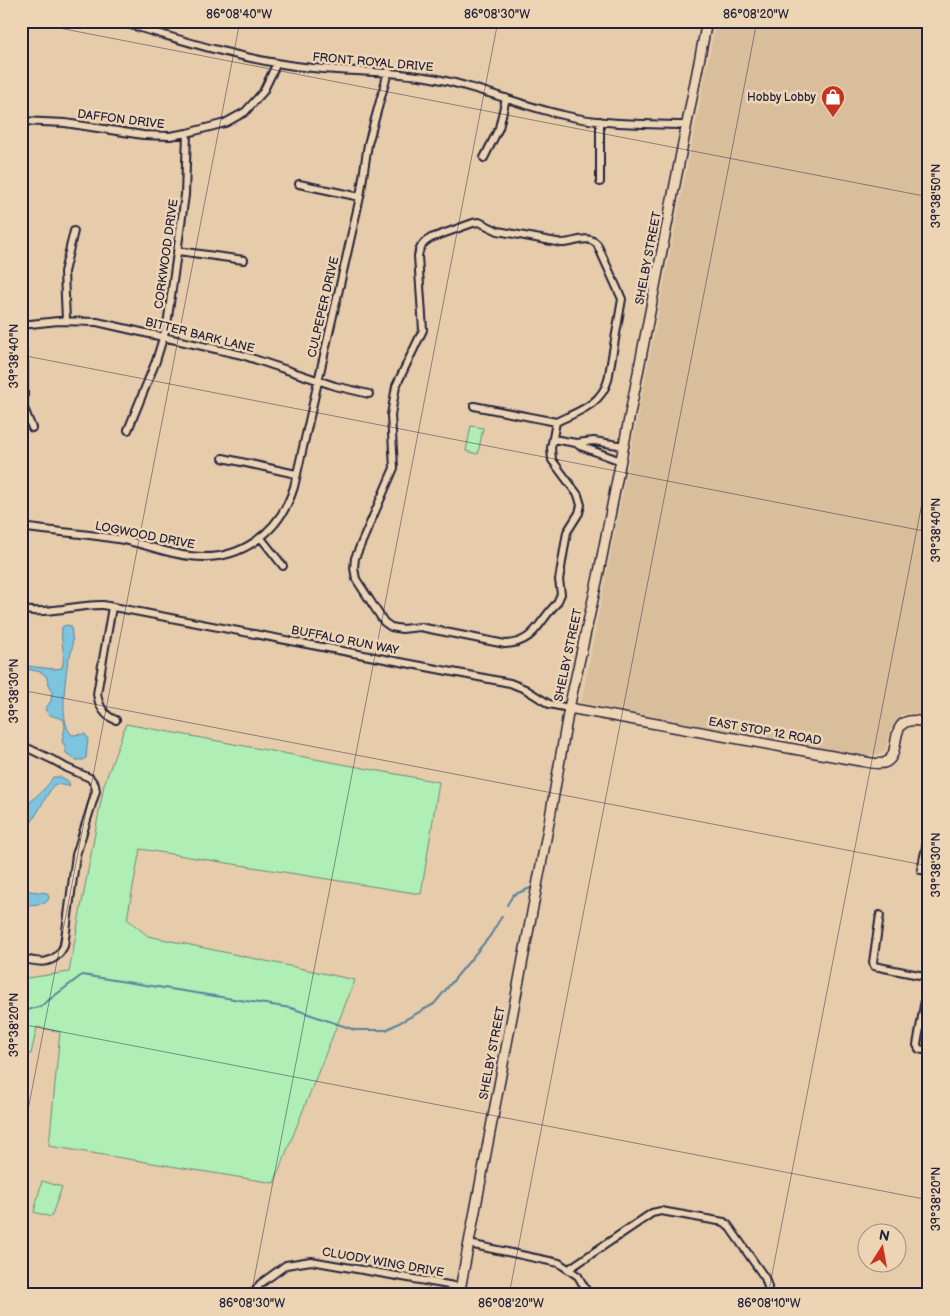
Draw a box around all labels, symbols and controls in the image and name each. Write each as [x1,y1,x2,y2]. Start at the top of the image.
text: 86°08'40"W [206,7,272,22]
text: 86°08'30"W [464,7,530,22]
text: 86°08'20"W [723,7,789,22]
street label: FRONT ROYAL DRIVE [312,50,434,75]
shop icon: Hobby Lobby [820,84,846,118]
place label: Hobby Lobby [747,90,817,105]
street label: DAFFON DRIVE [76,107,165,132]
text: 39°38'50"N [929,164,944,228]
street label: CORKWOOD DRIVE [151,198,182,310]
street label: SHELBY STREET [632,209,665,306]
street label: CULPEPER DRIVE [305,255,342,359]
street label: BITTER BARK LANE [144,315,256,356]
text: 39°38'40"N [7,324,22,388]
text: 39°38'40"N [929,498,944,562]
street label: LOGWOOD DRIVE [94,518,196,553]
street label: SHELBY STREET [551,606,586,703]
street label: BUFFALO RUN WAY [290,623,401,658]
text: 39°38'30"N [7,659,22,723]
street label: EAST STOP 12 ROAD [707,714,823,749]
text: 39°38'30"N [929,833,944,897]
text: 39°38'20"N [7,993,22,1057]
street label: SHELBY STREET [476,1004,509,1101]
text: 39°38'20"N [929,1167,944,1231]
north arrow [858,1224,908,1274]
text: N [878,1226,891,1245]
street label: CLUODY WING DRIVE [321,1244,445,1281]
text: 86°08'30"W [219,1296,285,1311]
text: 86°08'20"W [478,1296,544,1311]
text: 86°08'10"W [737,1296,801,1311]

